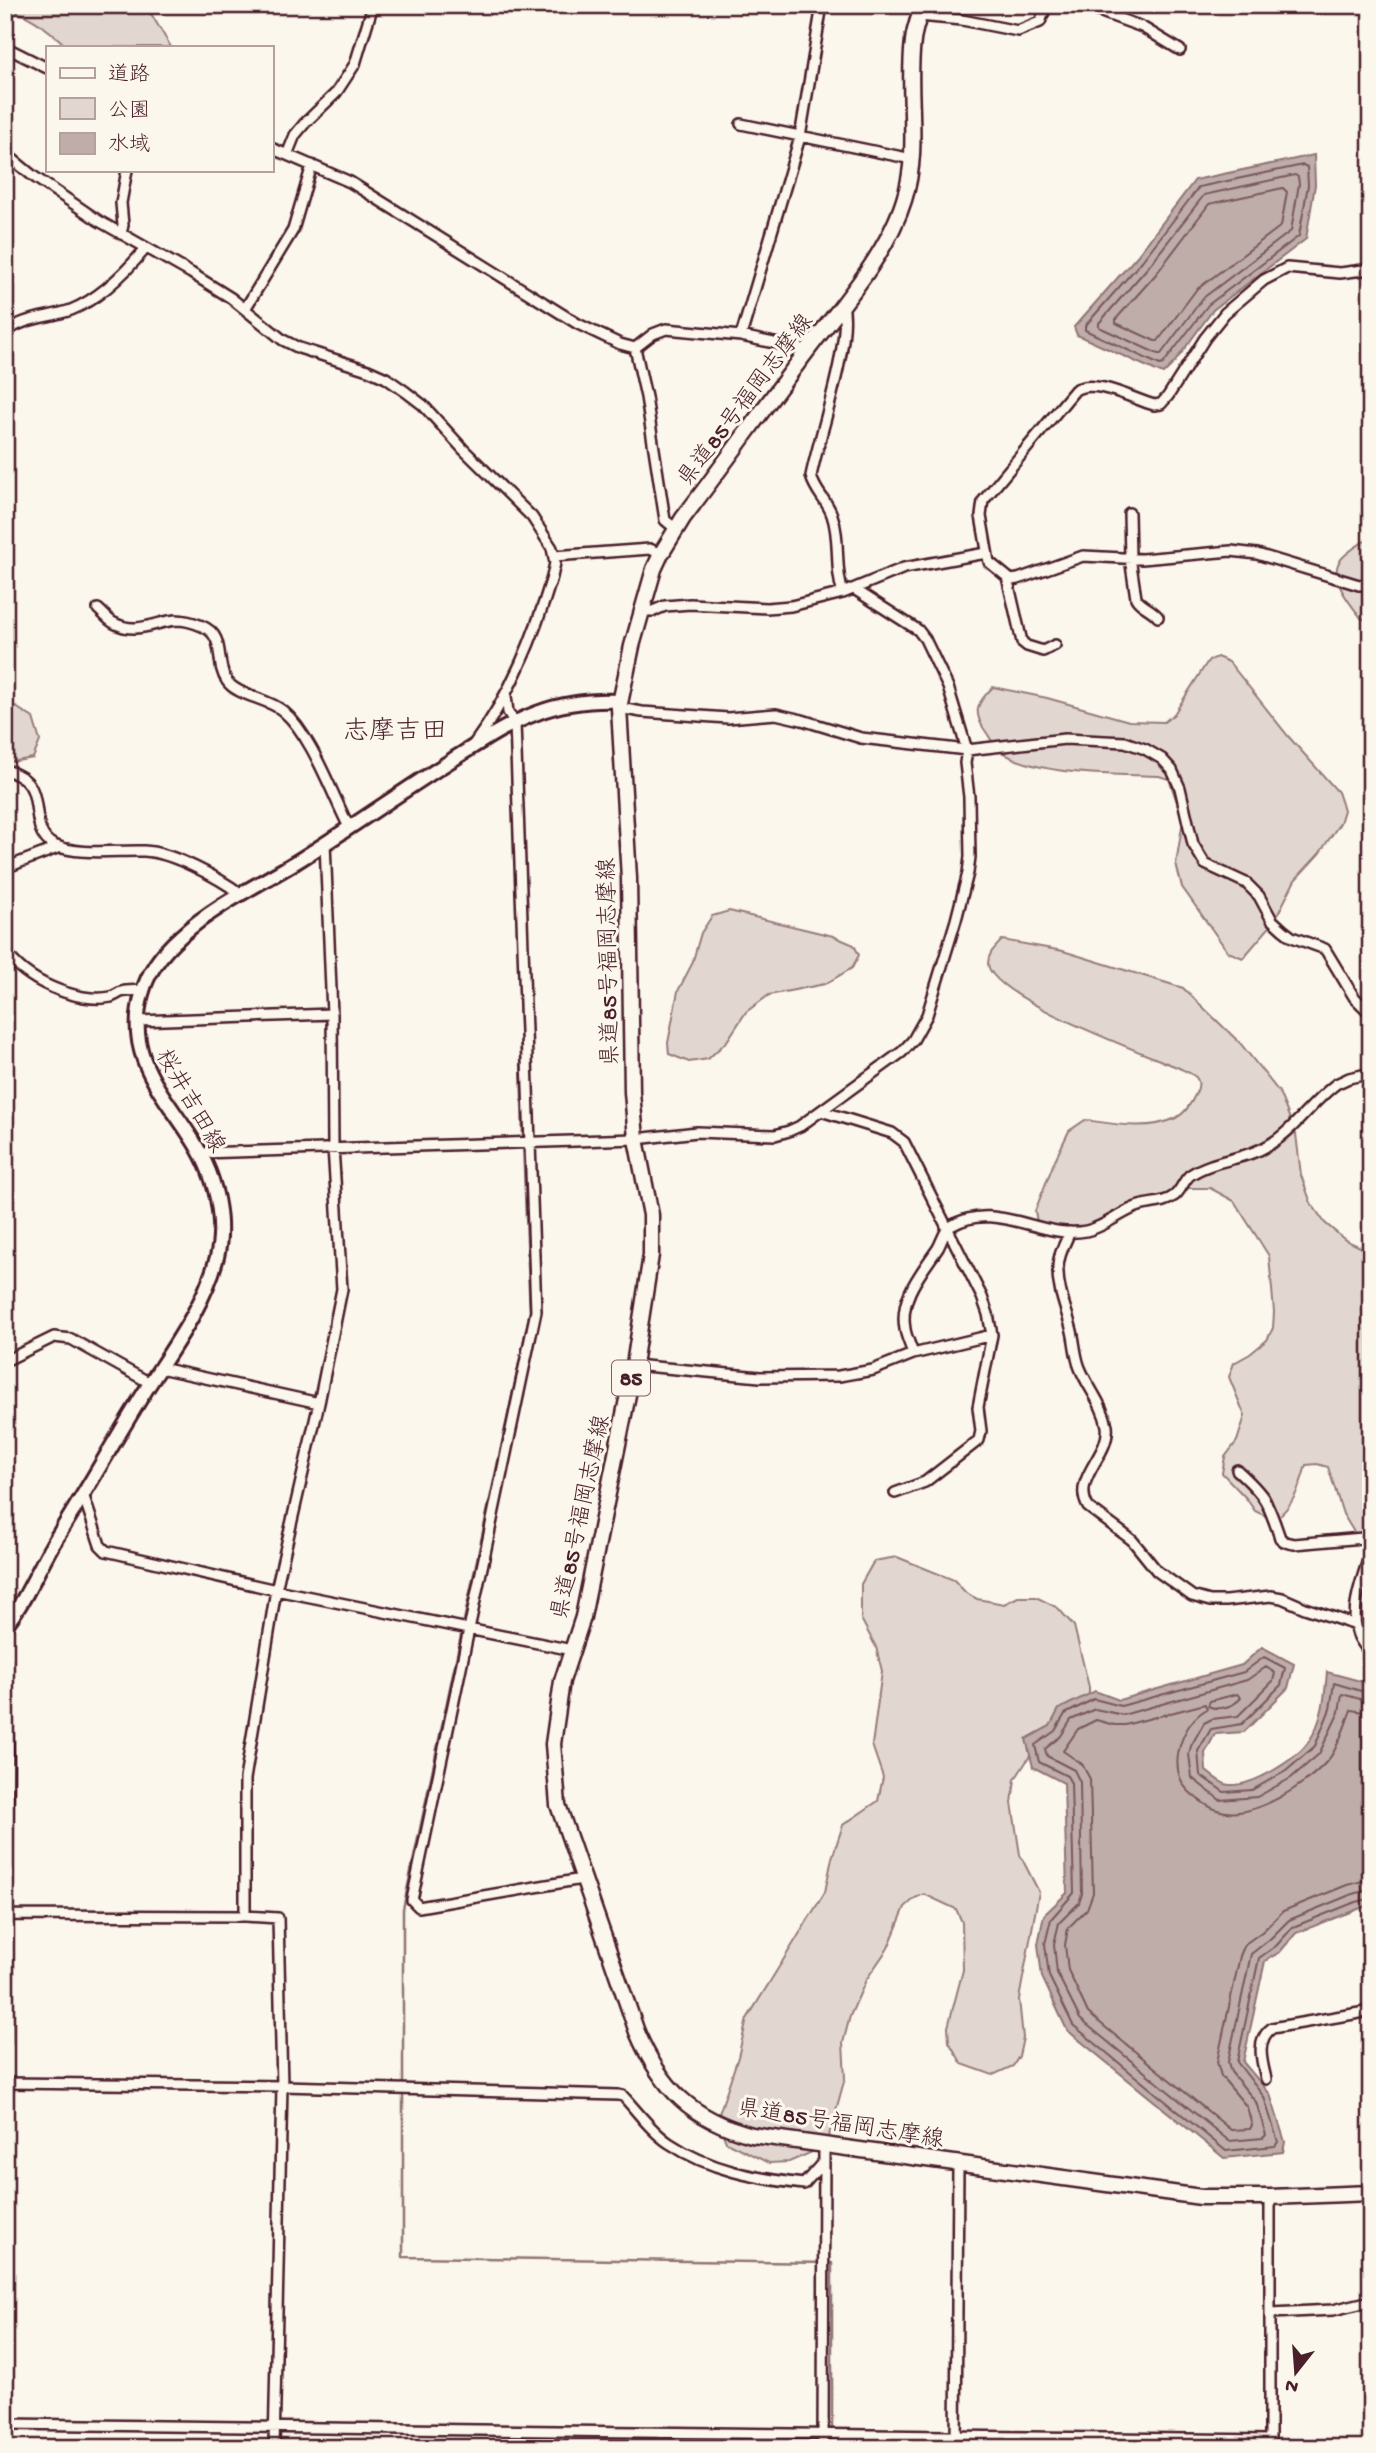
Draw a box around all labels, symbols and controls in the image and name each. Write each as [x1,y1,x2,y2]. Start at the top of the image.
legend [46,46,273,172]
text: 道路 [108,63,150,89]
text: 公園 [108,100,150,125]
text: 水域 [108,133,150,159]
street label: 県道85号福岡志摩線 [672,309,820,493]
district label: 志摩吉田 [343,716,447,749]
street label: 県道85号福岡志摩線 [594,857,626,1067]
street label: 桜井吉田線 [149,1045,230,1158]
road number: 85 [612,1360,650,1396]
street label: 県道85号福岡志摩線 [547,1413,617,1623]
street label: 県道85号福岡志摩線 [735,2095,946,2155]
north arrow [1260,2338,1330,2408]
text: N [1283,2372,1301,2398]

